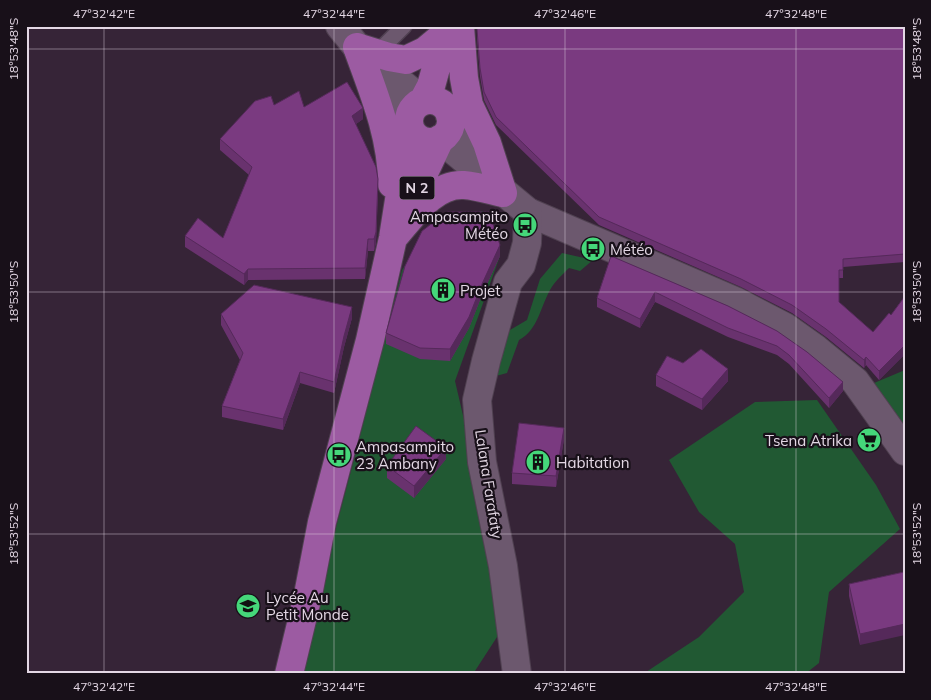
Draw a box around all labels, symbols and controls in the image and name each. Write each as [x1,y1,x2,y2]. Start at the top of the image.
text: 47°32'42"E [73,6,135,21]
text: 47°32'44"E [303,6,365,21]
text: 47°32'46"E [534,6,596,21]
text: 47°32'48"E [765,6,827,21]
text: 18°53'48"S [6,18,21,80]
text: 18°53'48"S [909,18,924,80]
road number: N 2 [400,177,434,200]
place label: Ampasampito Météo [410,207,508,243]
bus stop icon: Ampasampito Météo [512,212,538,238]
bus stop icon: Météo [580,236,606,262]
place label: Météo [610,240,653,259]
text: 18°53'50"S [6,261,21,323]
text: 18°53'50"S [909,261,924,323]
building icon: Projet [430,277,456,303]
place label: Projet [460,281,501,300]
supermarket icon: Tsena Atrika [856,427,882,453]
street label: Lalana Farafaty [471,428,507,540]
place label: Tsena Atrika [765,431,852,450]
place label: Ampasampito 23 Ambany [356,437,454,473]
bus stop icon: Ampasampito 23 Ambany [326,442,352,468]
building icon: Habitation [525,449,551,475]
place label: Habitation [556,453,630,472]
text: 18°53'52"S [6,503,21,565]
text: 18°53'52"S [909,503,924,565]
place label: Lycée Au Petit Monde [266,588,349,624]
school or university icon: Lycée Au Petit Monde [235,593,261,619]
text: 47°32'42"E [73,679,135,694]
text: 47°32'44"E [303,679,365,694]
text: 47°32'46"E [534,679,596,694]
text: 47°32'48"E [765,679,827,694]

